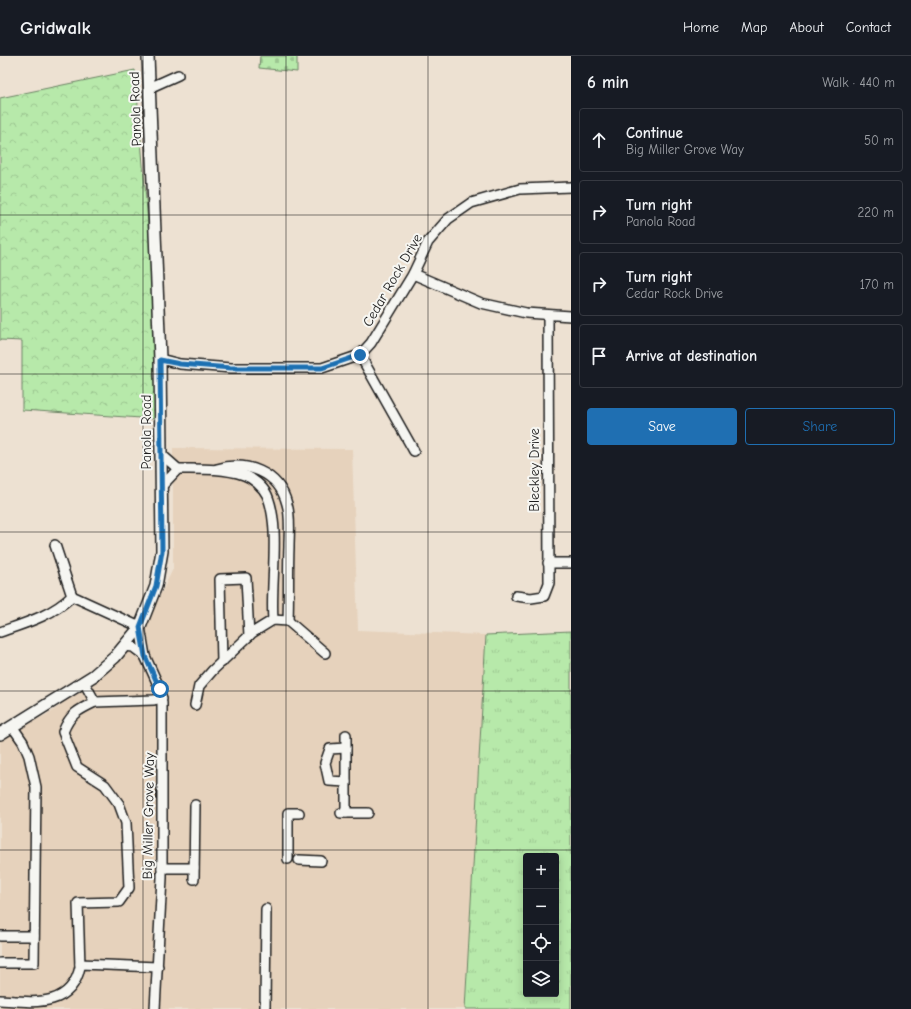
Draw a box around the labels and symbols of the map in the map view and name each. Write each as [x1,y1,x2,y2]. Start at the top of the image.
street label: Panola Road [126,71,145,147]
street label: Cedar Rock Drive [359,231,426,330]
route end [351,346,369,364]
street label: Panola Road [138,395,155,469]
street label: Bleckley Drive [526,428,543,512]
route start [151,680,169,698]
street label: Big Miller Grove Way [139,752,158,880]

